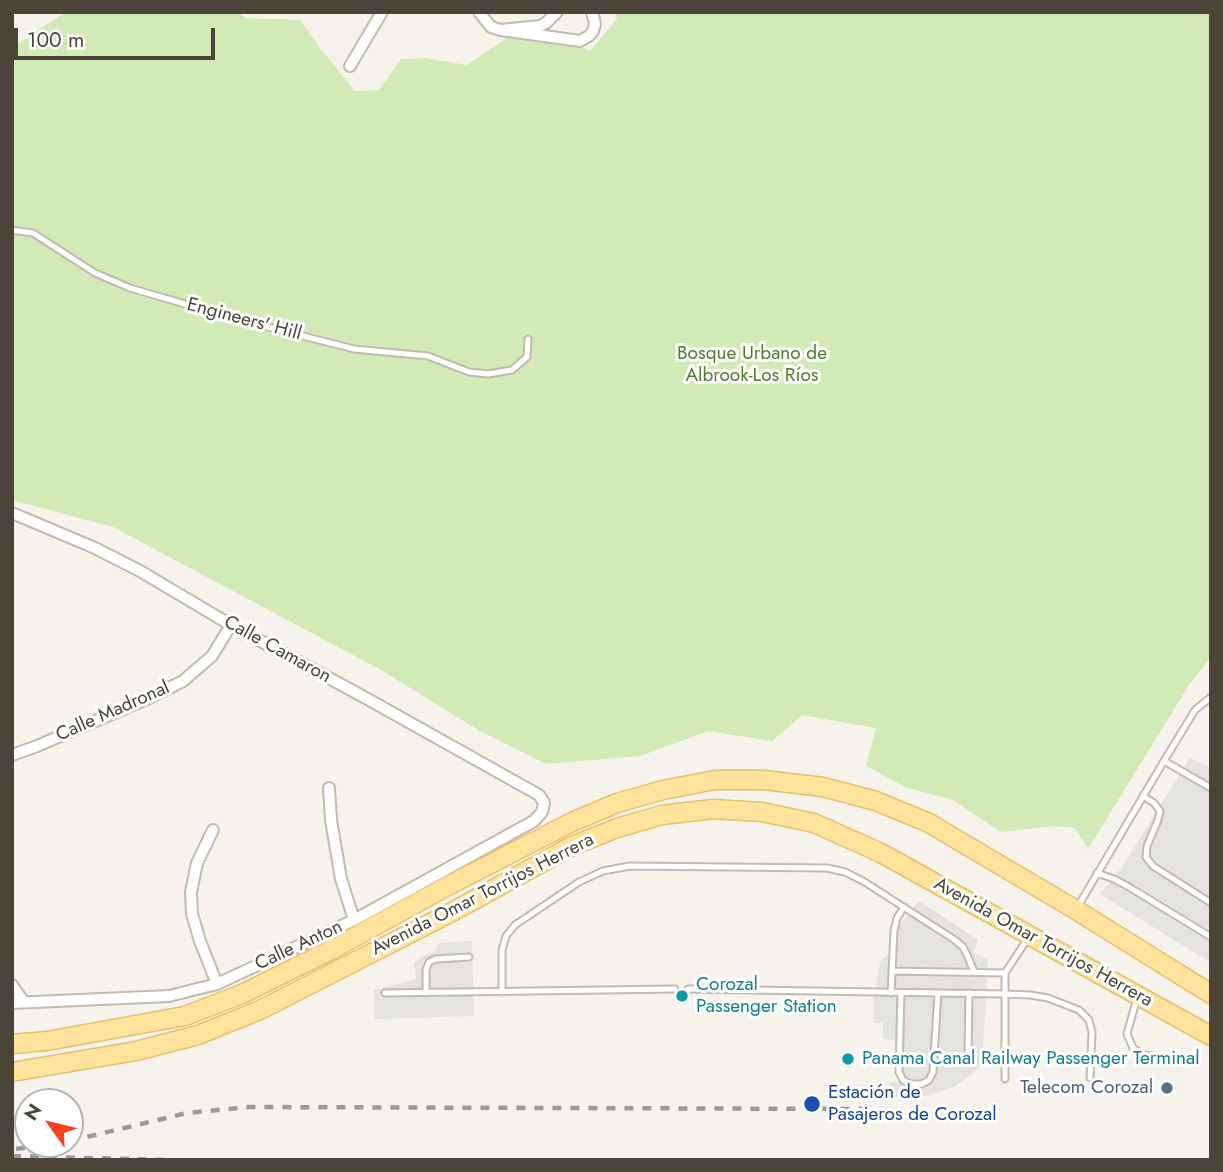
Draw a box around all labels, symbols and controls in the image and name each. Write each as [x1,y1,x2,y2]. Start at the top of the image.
scale bar [18,14,219,58]
text: 100 m [27,25,84,55]
street label: Engineers' Hill [184,294,304,346]
park label: Bosque Urbano de Albrook-Los Ríos [677,343,827,387]
street label: Calle Camaron [219,611,335,689]
street label: Calle Madronal [53,677,173,747]
street label: Avenida Omar Torrijos Herrera [368,829,598,961]
street label: Avenida Omar Torrijos Herrera [930,873,1156,1013]
street label: Calle Anton [252,916,346,976]
place label: Corozal Passenger Station [696,974,837,1018]
marker: Corozal Passenger Station [674,988,690,1004]
place label: Panama Canal Railway Passenger Terminal [862,1048,1200,1070]
marker: Panama Canal Railway Passenger Terminal [840,1051,856,1067]
place label: Telecom Corozal [1020,1077,1153,1099]
marker: Telecom Corozal [1159,1080,1175,1096]
place label: Estación de Pasajeros de Corozal [828,1082,997,1126]
north arrow [14,1088,84,1158]
marker: Estación de Pasajeros de Corozal [802,1094,822,1114]
text: N [17,1098,48,1126]

